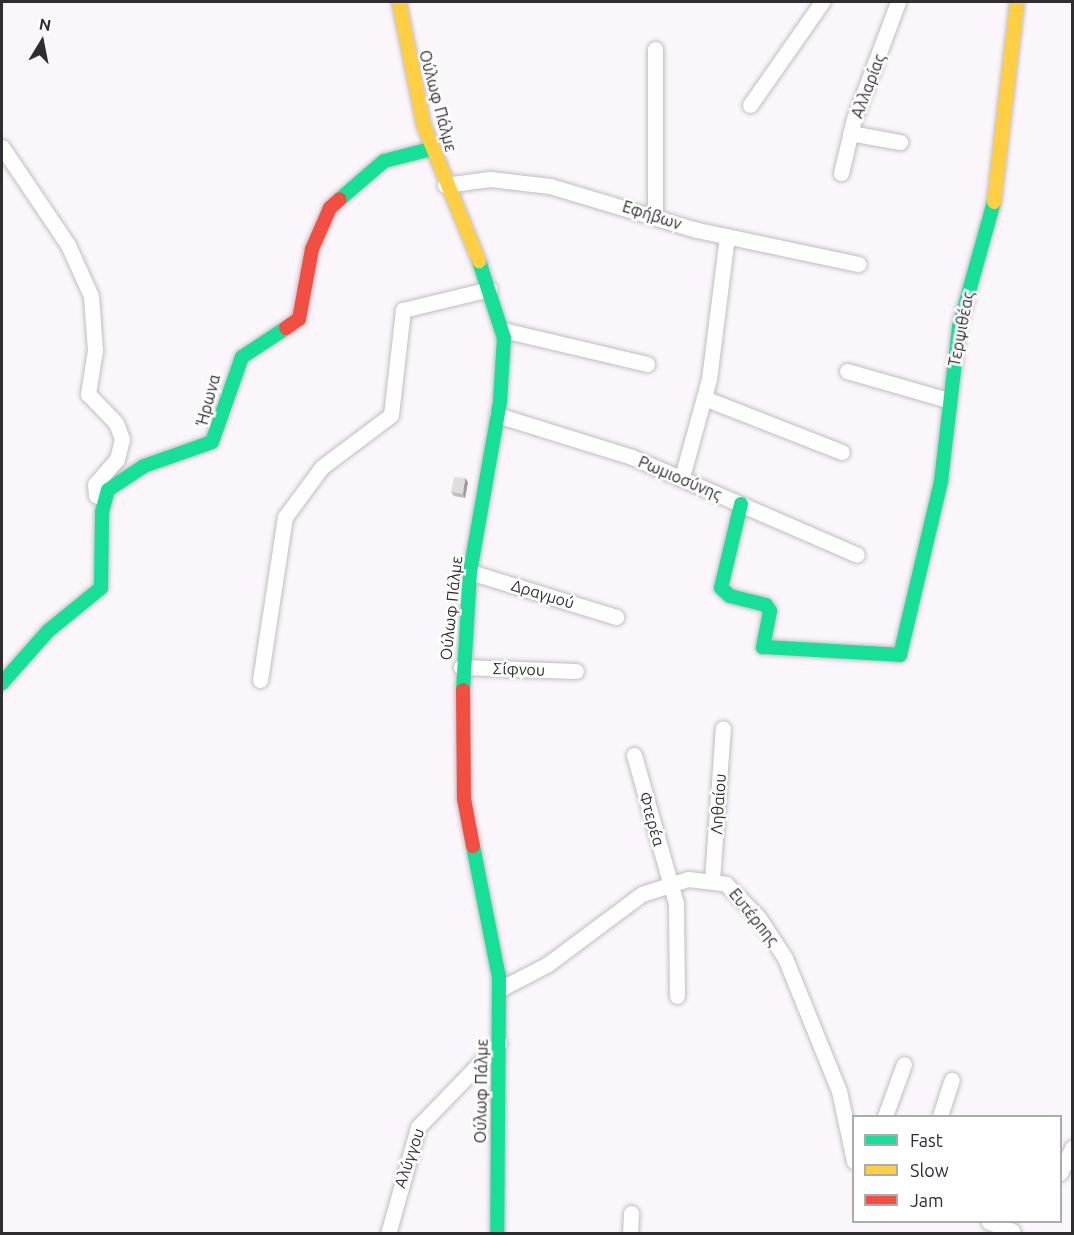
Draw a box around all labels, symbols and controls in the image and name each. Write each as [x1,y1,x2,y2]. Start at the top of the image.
north arrow [12,12,72,72]
text: N [38,14,53,34]
street label: Ούλωφ Πάλμε [415,48,461,154]
street label: Αλλαρίας [847,51,889,121]
street label: Εφήβων [620,196,684,234]
street label: Τερψιθέας [944,290,978,368]
street label: Ήρωνα [192,372,224,428]
street label: Ρωμιοσύνης [635,452,725,504]
street label: Ούλωφ Πάλμε [436,555,466,661]
street label: Δραγμού [509,575,577,613]
street label: Σίφνου [493,658,545,680]
street label: Ληθαίου [706,773,730,835]
street label: Φτερέα [635,790,669,848]
street label: Ευτέρπης [725,885,783,949]
street label: Ούλωφ Πάλμε [470,1038,492,1144]
legend [852,1115,1062,1223]
street label: Αλύγγου [390,1126,428,1190]
text: Fast [910,1130,943,1150]
text: Slow [910,1160,949,1180]
text: Jam [910,1190,944,1210]

